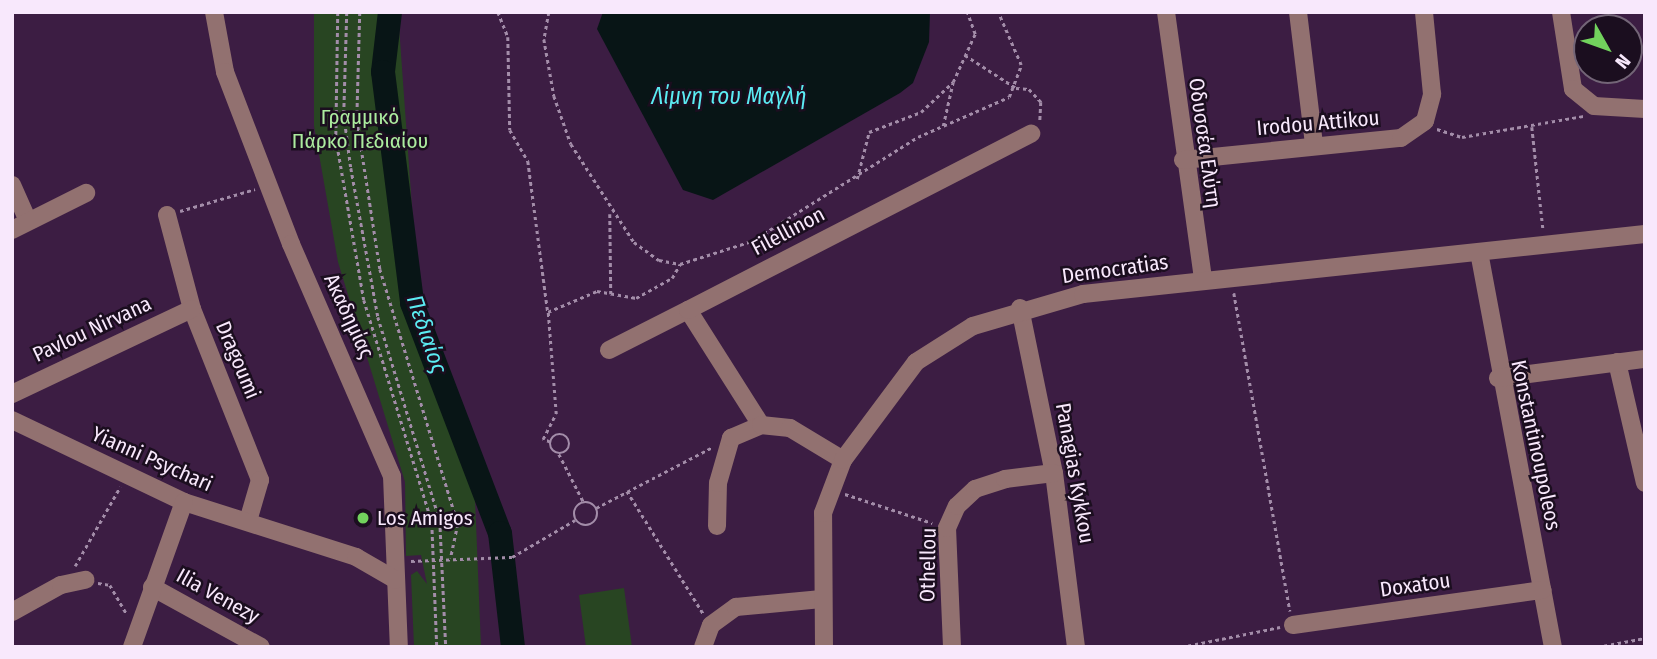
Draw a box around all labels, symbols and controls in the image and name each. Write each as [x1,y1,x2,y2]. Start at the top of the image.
north arrow [1573,14,1643,84]
text: N [1610,50,1635,73]
street label: Οδυσσέα Ελύτη [1183,76,1227,210]
water label: Λίμνη του Μαγλή [651,82,807,110]
park label: Γραμμικό Πάρκο Πεδιαίου [292,104,428,154]
street label: Irodou Attikou [1256,105,1380,141]
street label: Filellinon [747,201,829,261]
street label: Democratias [1060,249,1170,289]
street label: Ακαδημίας [319,270,379,362]
street label: Pavlou Nirvana [29,291,155,367]
water label: Πεδιαίος [401,291,453,377]
street label: Dragoumi [210,317,266,403]
street label: Konstantinoupoleos [1506,358,1566,532]
street label: Panagias Kykkou [1050,401,1100,545]
street label: Yianni Psychari [88,421,216,497]
place label: Los Amigos [377,505,473,531]
marker: Los Amigos [355,510,371,526]
street label: Othellou [915,528,941,602]
street label: Ilia Venezy [172,563,264,629]
street label: Doxatou [1378,568,1452,602]

